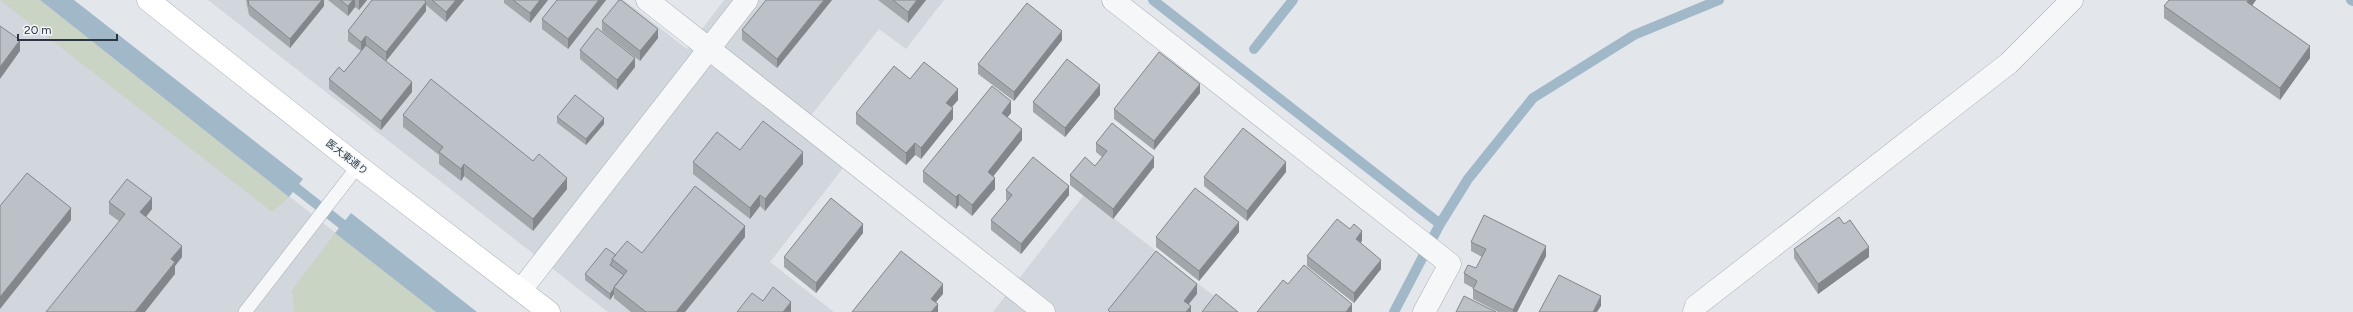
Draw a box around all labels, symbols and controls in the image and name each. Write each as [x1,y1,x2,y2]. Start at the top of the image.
scale bar [18,16,117,42]
text: 20 m [24,23,52,37]
street label: 医大東通り [323,136,371,178]

